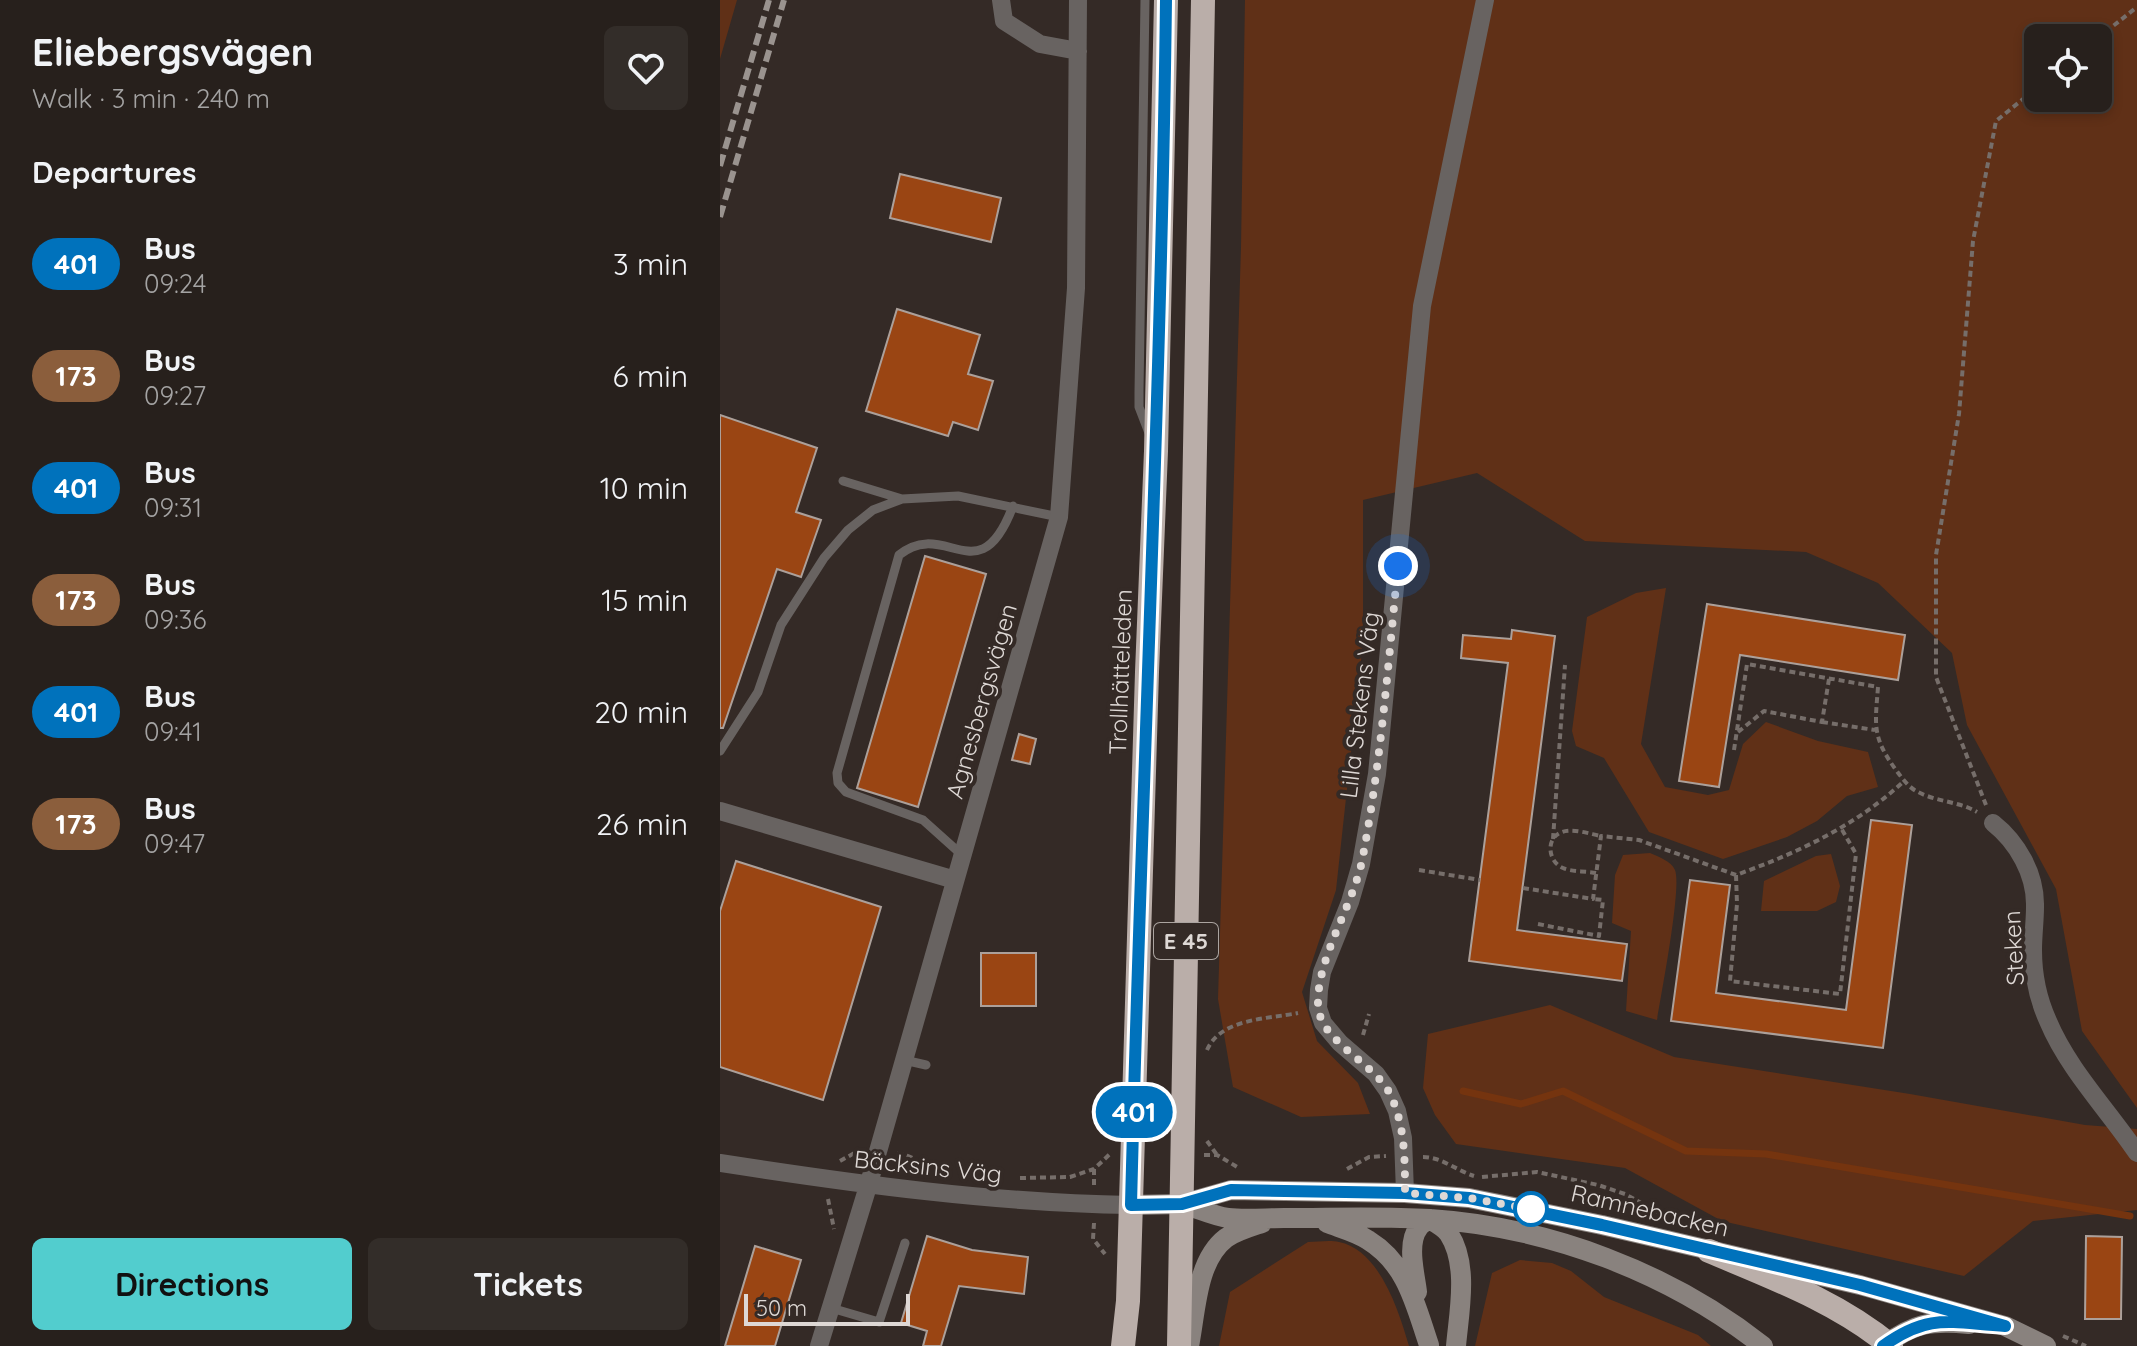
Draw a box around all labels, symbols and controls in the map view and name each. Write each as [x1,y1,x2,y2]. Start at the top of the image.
map controls [2024,24,2112,112]
button: locate [2024,24,2112,112]
button: heart [604,26,688,110]
text: Eliebergsvägen [32,28,313,76]
text: Walk · 3 min · 240 m [32,82,270,115]
text: Departures [32,153,197,191]
text: Bus [144,229,196,267]
text: 3 min [613,245,688,283]
text: 401 [54,246,98,281]
text: 09:24 [144,267,207,300]
text: Bus [144,341,196,379]
text: 6 min [613,357,688,395]
text: 173 [55,358,97,393]
text: 09:27 [144,379,206,412]
text: Bus [144,453,196,491]
text: 10 min [600,469,688,507]
text: 401 [54,470,98,505]
text: 09:31 [144,491,202,524]
your location [1378,546,1418,586]
text: Bus [144,565,196,603]
text: 15 min [601,581,688,619]
text: 173 [55,582,97,617]
street label: Trollhätteleden [1102,589,1138,755]
street label: Agnesbergsvägen [939,600,1023,802]
text: 09:36 [144,603,206,636]
street label: Lilla Stekens Väg [1333,610,1385,800]
text: Bus [144,677,196,715]
text: 20 min [594,693,688,731]
text: 401 [54,694,98,729]
text: 09:41 [144,715,202,748]
text: Bus [144,789,196,827]
text: 26 min [596,805,688,843]
text: 173 [55,806,97,841]
text: 09:47 [144,827,205,860]
street label: Steken [1996,910,2030,986]
road number: E 45 [1154,923,1218,959]
line badge: 401 [1088,1086,1180,1138]
text: 401 [1112,1094,1156,1129]
street label: Bäcksins Väg [853,1143,1003,1189]
street label: Ramnebacken [1568,1177,1732,1243]
unlabelled marker [1514,1192,1548,1226]
button: Directions [32,1238,352,1330]
button: Tickets [368,1238,688,1330]
scale bar [744,1290,910,1326]
text: 50 m [756,1294,807,1322]

